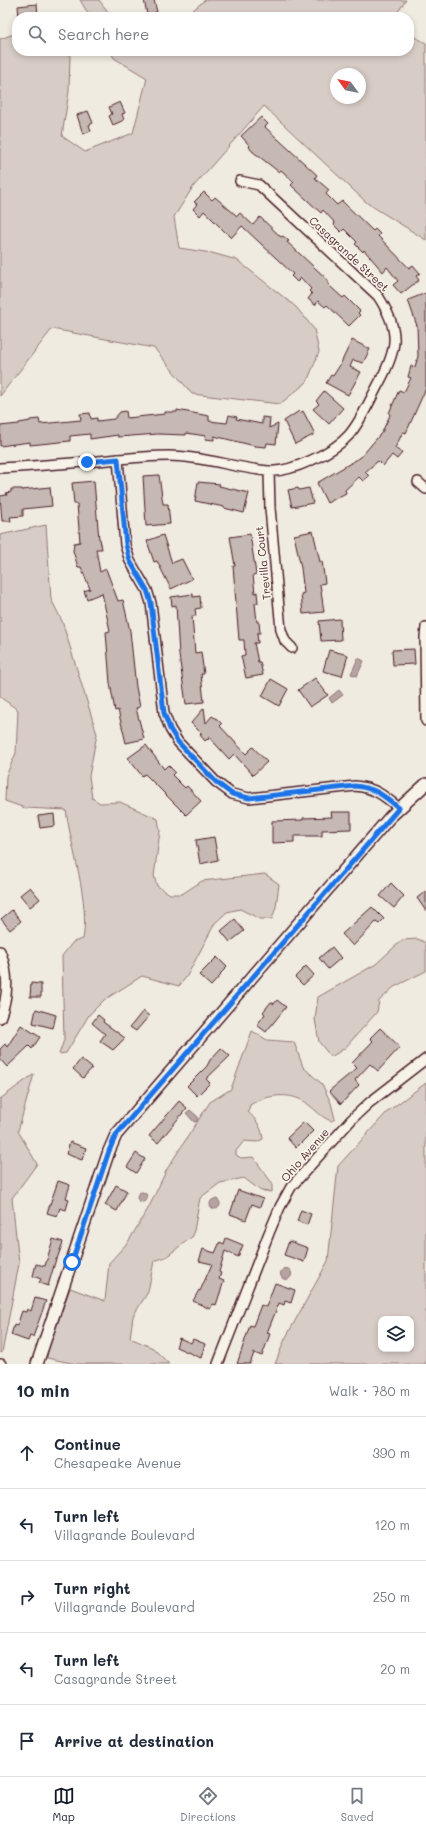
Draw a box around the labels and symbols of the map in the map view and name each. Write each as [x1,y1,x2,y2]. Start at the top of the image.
north arrow [330,68,366,104]
street label: Casagrande Street [306,213,393,295]
route end [78,453,96,471]
street label: Trevilla Court [251,525,274,601]
street label: Ohio Avenue [277,1125,332,1185]
route start [63,1253,81,1271]

